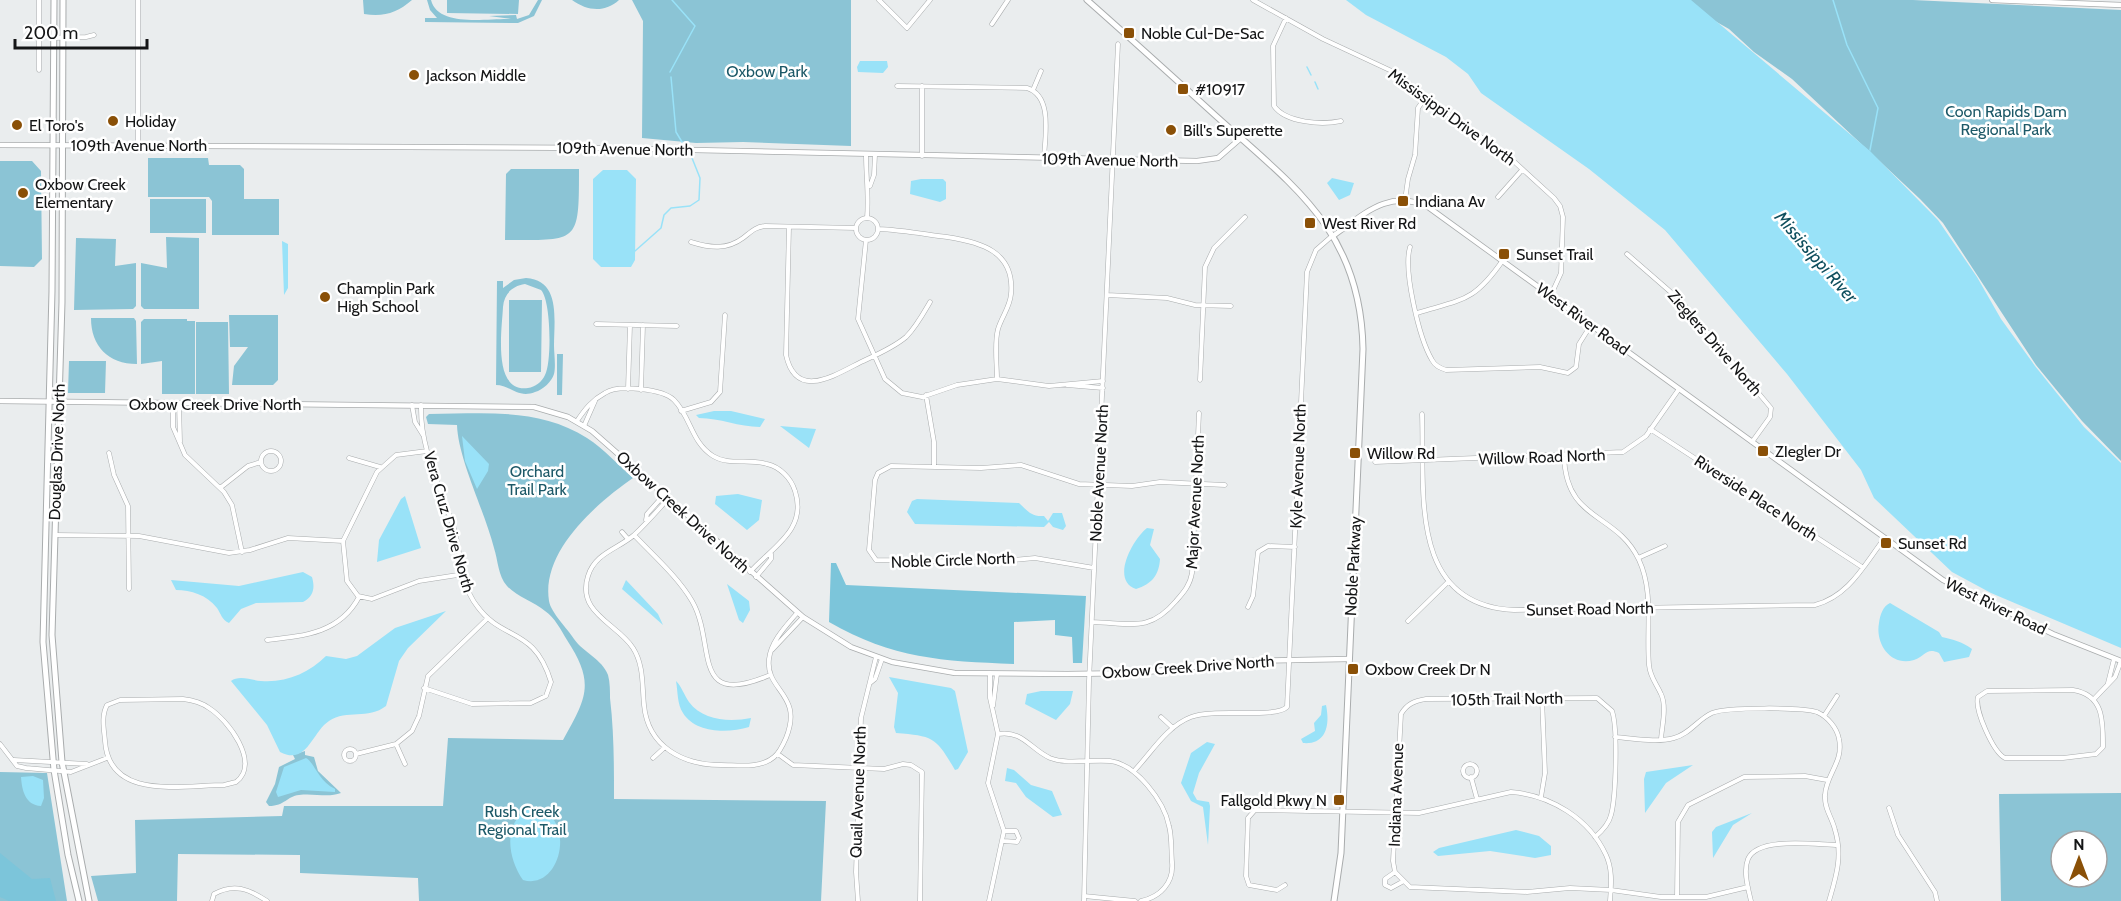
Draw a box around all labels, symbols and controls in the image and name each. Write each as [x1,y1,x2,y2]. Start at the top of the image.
scale bar [15,12,147,50]
text: 200 m [24,22,78,44]
place label: Noble Cul-De-Sac [1141,24,1264,43]
marker: Noble Cul-De-Sac [1122,26,1136,40]
park label: Oxbow Park [726,62,809,81]
street label: Mississippi Drive North [1385,64,1519,170]
place label: Jackson Middle [425,66,526,85]
marker: Jackson Middle [407,68,421,82]
place label: #10917 [1195,80,1245,99]
marker: #10917 [1176,82,1190,96]
park label: Coon Rapids Dam Regional Park [1945,102,2067,139]
place label: Holiday [125,112,176,131]
marker: Holiday [106,114,120,128]
place label: El Toro's [29,116,84,135]
marker: El Toro's [10,118,24,132]
place label: Bill's Superette [1183,121,1283,140]
marker: Bill's Superette [1164,123,1178,137]
street label: 109th Avenue North [71,136,207,155]
street label: 109th Avenue North [557,138,693,160]
street label: 109th Avenue North [1042,149,1178,171]
place label: Oxbow Creek Elementary [35,175,127,212]
marker: Oxbow Creek Elementary [16,186,30,200]
place label: Indiana Av [1415,192,1485,211]
marker: Indiana Av [1396,194,1410,208]
water label: Mississippi River [1769,206,1863,309]
place label: West River Rd [1322,214,1416,233]
marker: West River Rd [1303,216,1317,230]
place label: Sunset Trail [1516,245,1594,264]
marker: Sunset Trail [1497,247,1511,261]
place label: Champlin Park High School [337,279,436,316]
street label: West River Road [1533,279,1633,359]
street label: Zieglers Drive North [1664,286,1766,400]
marker: Champlin Park High School [318,290,332,304]
street label: Douglas Drive North [45,383,69,521]
street label: Oxbow Creek Drive North [129,395,301,414]
street label: Kyle Avenue North [1286,403,1310,529]
street label: Noble Avenue North [1086,404,1112,542]
street label: Major Avenue North [1182,434,1208,570]
place label: ZIegler Dr [1775,442,1842,461]
place label: Willow Rd [1367,444,1435,463]
marker: ZIegler Dr [1756,444,1770,458]
street label: Willow Road North [1478,445,1606,469]
marker: Willow Rd [1348,446,1362,460]
street label: Oxbow Creek Drive North [612,447,754,577]
street label: Vera Cruz Drive North [420,449,478,595]
street label: Riverside Place North [1691,451,1821,545]
park label: Orchard Trail Park [507,462,568,499]
street label: Noble Parkway [1341,516,1365,616]
place label: Sunset Rd [1898,534,1967,553]
marker: Sunset Rd [1879,536,1893,550]
street label: Noble Circle North [890,548,1016,572]
street label: West River Road [1942,573,2050,639]
street label: Sunset Road North [1526,598,1654,620]
street label: Oxbow Creek Drive North [1101,651,1275,683]
place label: Oxbow Creek Dr N [1365,660,1491,679]
marker: Oxbow Creek Dr N [1346,662,1360,676]
street label: 105th Trail North [1451,689,1563,709]
street label: Quail Avenue North [846,726,870,858]
street label: Indiana Avenue [1385,743,1407,847]
place label: Fallgold Pkwy N [1221,791,1327,810]
marker: Fallgold Pkwy N [1332,793,1346,807]
park label: Rush Creek Regional Trail [478,802,567,839]
north arrow [2049,829,2109,889]
text: N [2073,835,2085,854]

